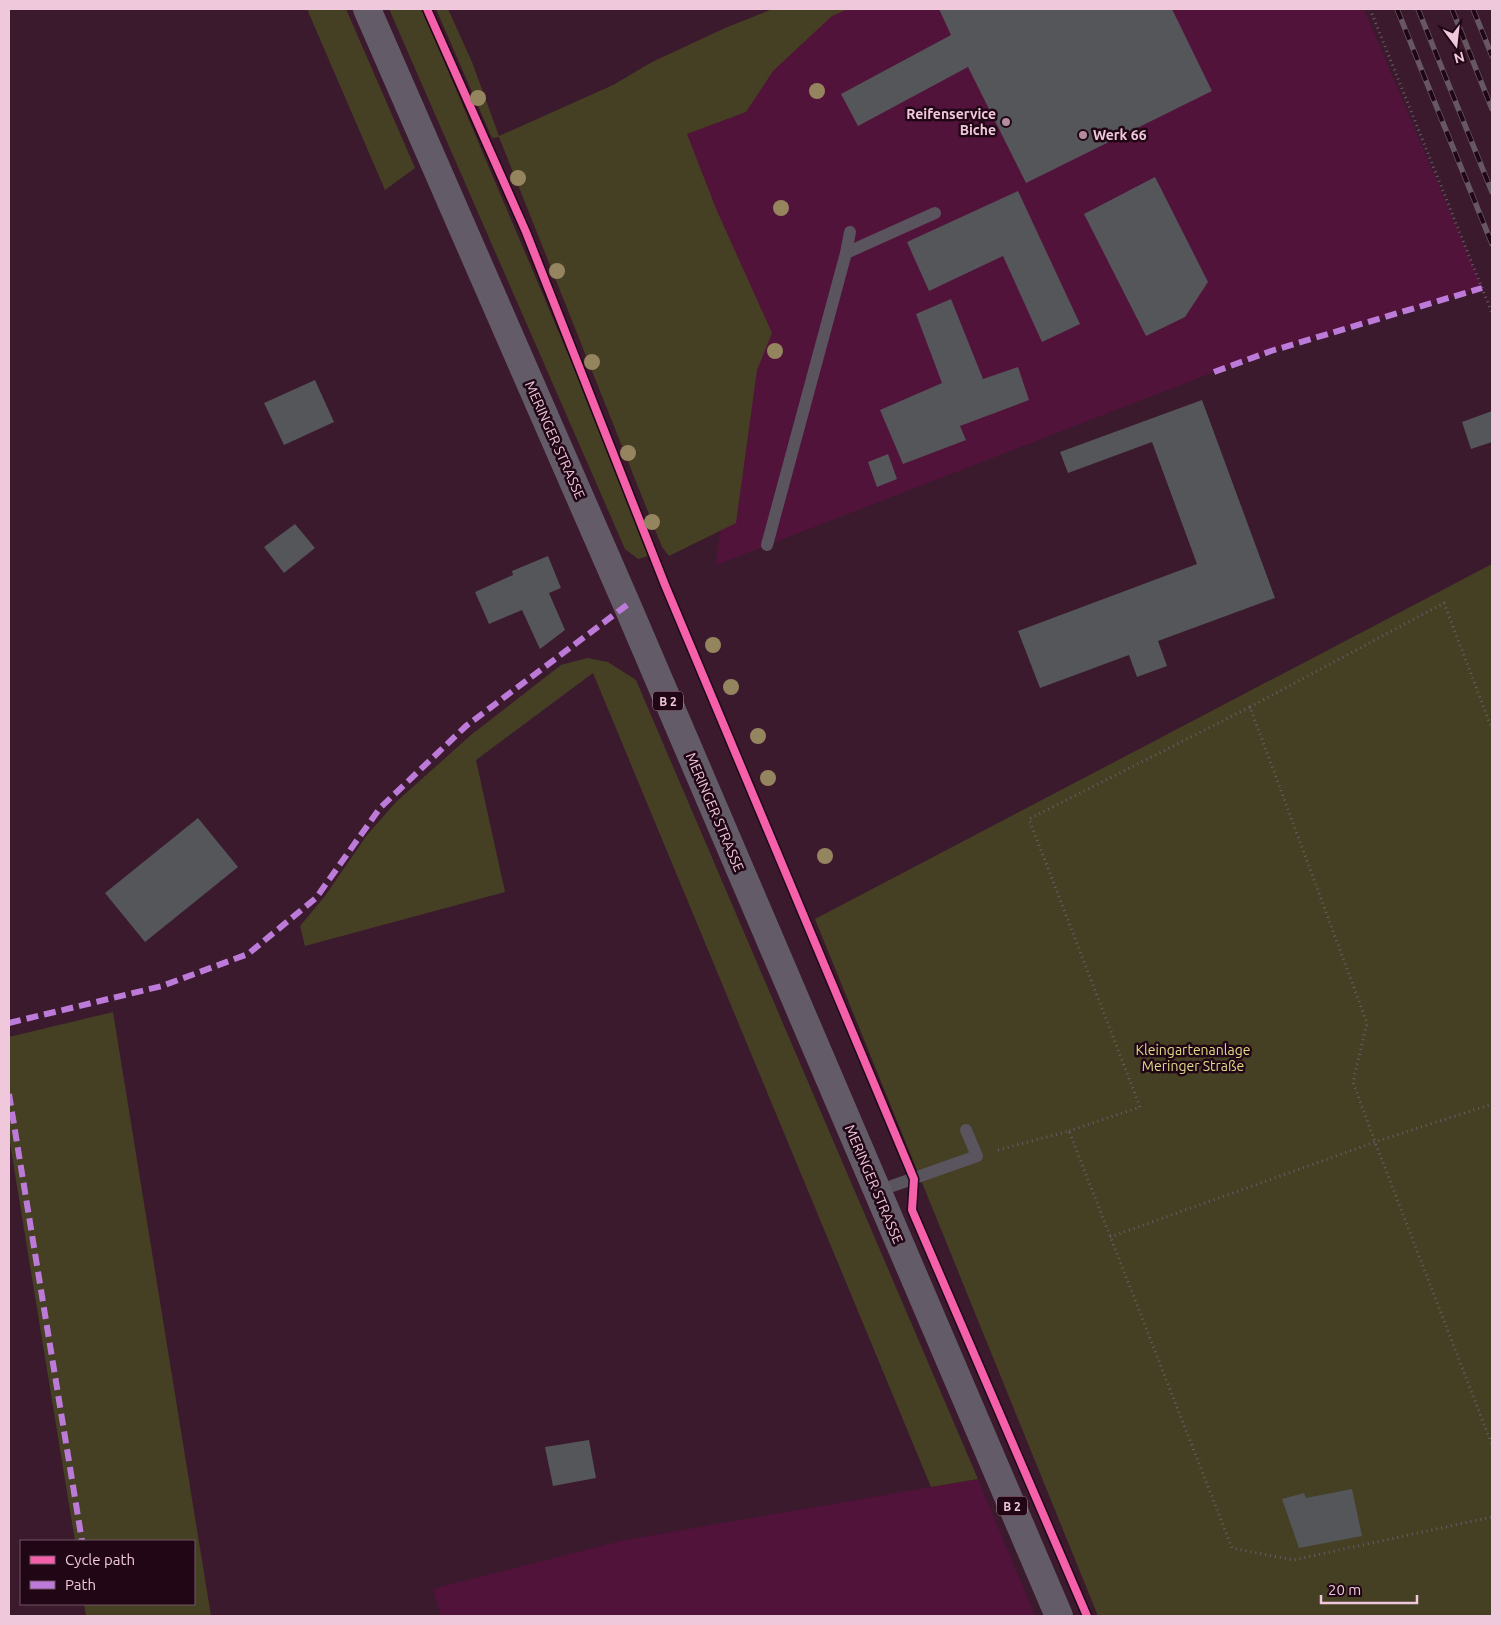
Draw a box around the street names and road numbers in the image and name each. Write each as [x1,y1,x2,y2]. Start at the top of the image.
street label: MERINGER STRASSE [522,379,588,502]
road number: B 2 [653,691,683,710]
street label: MERINGER STRASSE [683,750,747,874]
street label: MERINGER STRASSE [842,1122,906,1246]
road number: B 2 [997,1496,1027,1515]

